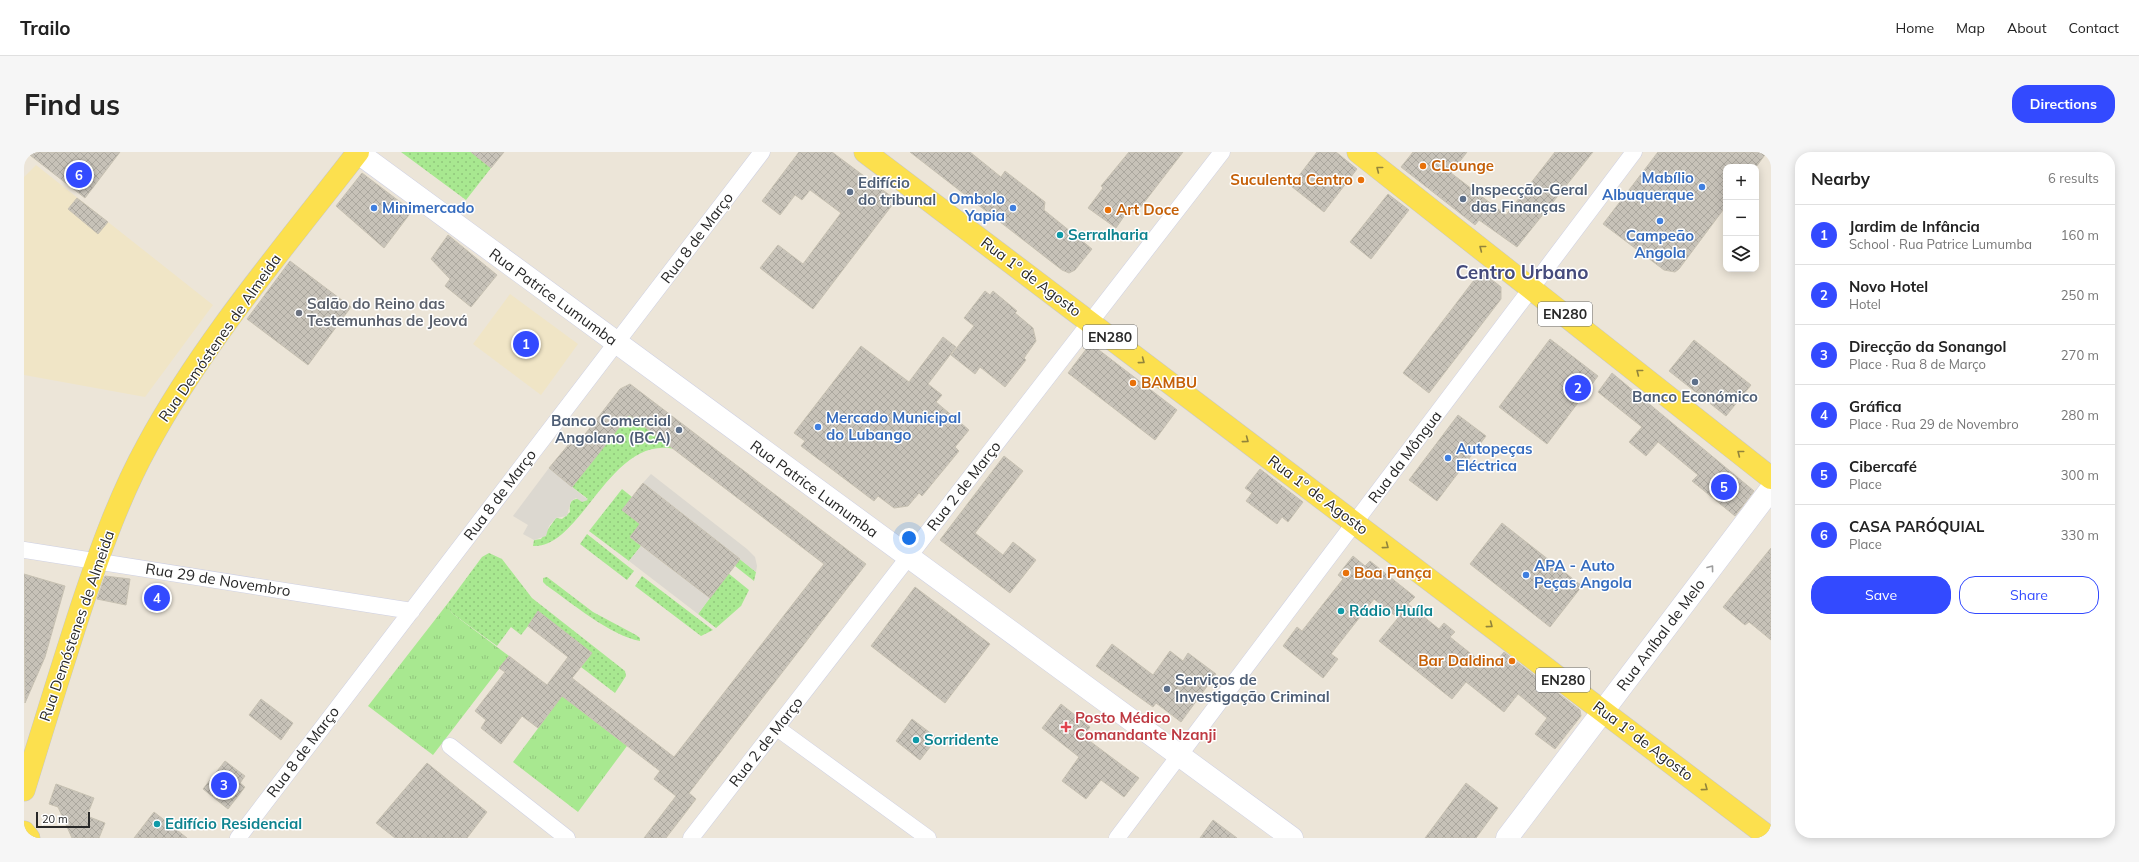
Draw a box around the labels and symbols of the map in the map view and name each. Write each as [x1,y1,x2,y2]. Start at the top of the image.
place label: CLounge [1431,156,1494,175]
pin: 6 [66,160,92,190]
marker: CLounge [1418,161,1428,171]
one-way arrow [1377,166,1384,173]
place label: Mabílio Albuquerque [1602,168,1694,204]
place label: Suculenta Centro [1230,170,1353,189]
place label: Edifício do tribunal [858,173,936,209]
marker: Suculenta Centro [1356,175,1366,185]
place label: Inspecção-Geral das Finanças [1471,180,1588,216]
marker: Mabílio Albuquerque [1697,182,1707,192]
marker: Edifício do tribunal [845,187,855,197]
street label: Rua 8 de Março [656,188,737,287]
place label: Ombolo Yapia [949,189,1005,225]
marker: Inspecção-Geral das Finanças [1458,194,1468,204]
place label: Minimercado [382,198,475,217]
place label: Art Doce [1116,200,1179,219]
marker: Minimercado [369,203,379,213]
marker: Ombolo Yapia [1008,203,1018,213]
marker: Art Doce [1103,205,1113,215]
marker: Campeão Angola [1655,216,1665,226]
place label: Serralharia [1068,225,1148,244]
place label: Campeão Angola [1626,226,1694,262]
marker: Serralharia [1055,230,1065,240]
street label: Rua 1º de Agosto [977,233,1085,321]
street label: Rua Patrice Lumumba [486,244,621,349]
one-way arrow [1479,246,1486,253]
street label: Rua Demóstenes de Almeida [154,250,285,425]
district label: Centro Urbano [1456,260,1588,284]
place label: Salão do Reino das Testemunhas de Jeová [307,294,468,330]
road number: EN280 [1538,302,1592,326]
marker: Salão do Reino das Testemunhas de Jeová [294,308,304,318]
road number: EN280 [1083,325,1137,349]
pin: 1 [513,329,539,359]
one-way arrow [1138,357,1145,364]
one-way arrow [1636,370,1643,377]
place label: BAMBU [1141,373,1197,392]
pin: 2 [1565,373,1591,403]
marker: Banco Económico [1690,377,1700,387]
marker: BAMBU [1128,378,1138,388]
place label: Banco Económico [1632,387,1758,406]
street label: Rua da Môngua [1364,407,1446,507]
place label: Mercado Municipal do Lubango [826,408,961,444]
place label: Banco Comercial Angolano (BCA) [551,411,671,447]
marker: Mercado Municipal do Lubango [813,422,823,432]
marker: Banco Comercial Angolano (BCA) [674,425,684,435]
one-way arrow [1241,435,1248,442]
street label: Rua Patrice Lumumba [747,436,882,541]
street label: Rua 2 de Março [923,437,1005,534]
place label: Autopeças Eléctrica [1456,439,1533,475]
street label: Rua 8 de Março [459,445,540,544]
street label: Rua 1º de Agosto [1264,451,1372,539]
one-way arrow [1738,451,1745,458]
marker: Autopeças Eléctrica [1443,453,1453,463]
pin: 5 [1711,472,1737,502]
street label: Rua Demóstenes de Almeida [35,528,118,724]
your location [899,528,919,548]
one-way arrow [1382,541,1389,548]
place label: APA - Auto Peças Angola [1534,556,1632,592]
street label: Rua 29 de Novembro [144,559,292,600]
place label: Boa Pança [1354,563,1431,582]
one-way arrow [1707,565,1714,572]
marker: Boa Pança [1341,568,1351,578]
marker: APA - Auto Peças Angola [1521,570,1531,580]
street label: Rua Aníbal de Melo [1612,575,1709,694]
pin: 4 [144,583,170,613]
place label: Rádio Huíla [1349,601,1433,620]
marker: Rádio Huíla [1336,606,1346,616]
one-way arrow [1485,620,1492,627]
place label: Bar Daldina [1418,651,1504,670]
marker: Bar Daldina [1507,656,1517,666]
road number: EN280 [1536,668,1590,692]
place label: Serviços de Investigação Criminal [1175,670,1330,706]
marker: Serviços de Investigação Criminal [1162,684,1172,694]
street label: Rua 2 de Março [725,693,807,790]
street label: Rua 1º de Agosto [1589,697,1697,785]
street label: Rua 8 de Março [262,702,343,801]
place label: Posto Médico Comandante Nzanji [1075,708,1216,744]
marker: Posto Médico Comandante Nzanji [1060,721,1072,733]
place label: Sorridente [924,730,999,749]
marker: Sorridente [911,735,921,745]
pin: 3 [211,770,237,800]
one-way arrow [1700,783,1707,790]
scale bar [36,810,90,829]
place label: Edifício Residencial [165,814,302,833]
marker: Edifício Residencial [152,819,162,829]

